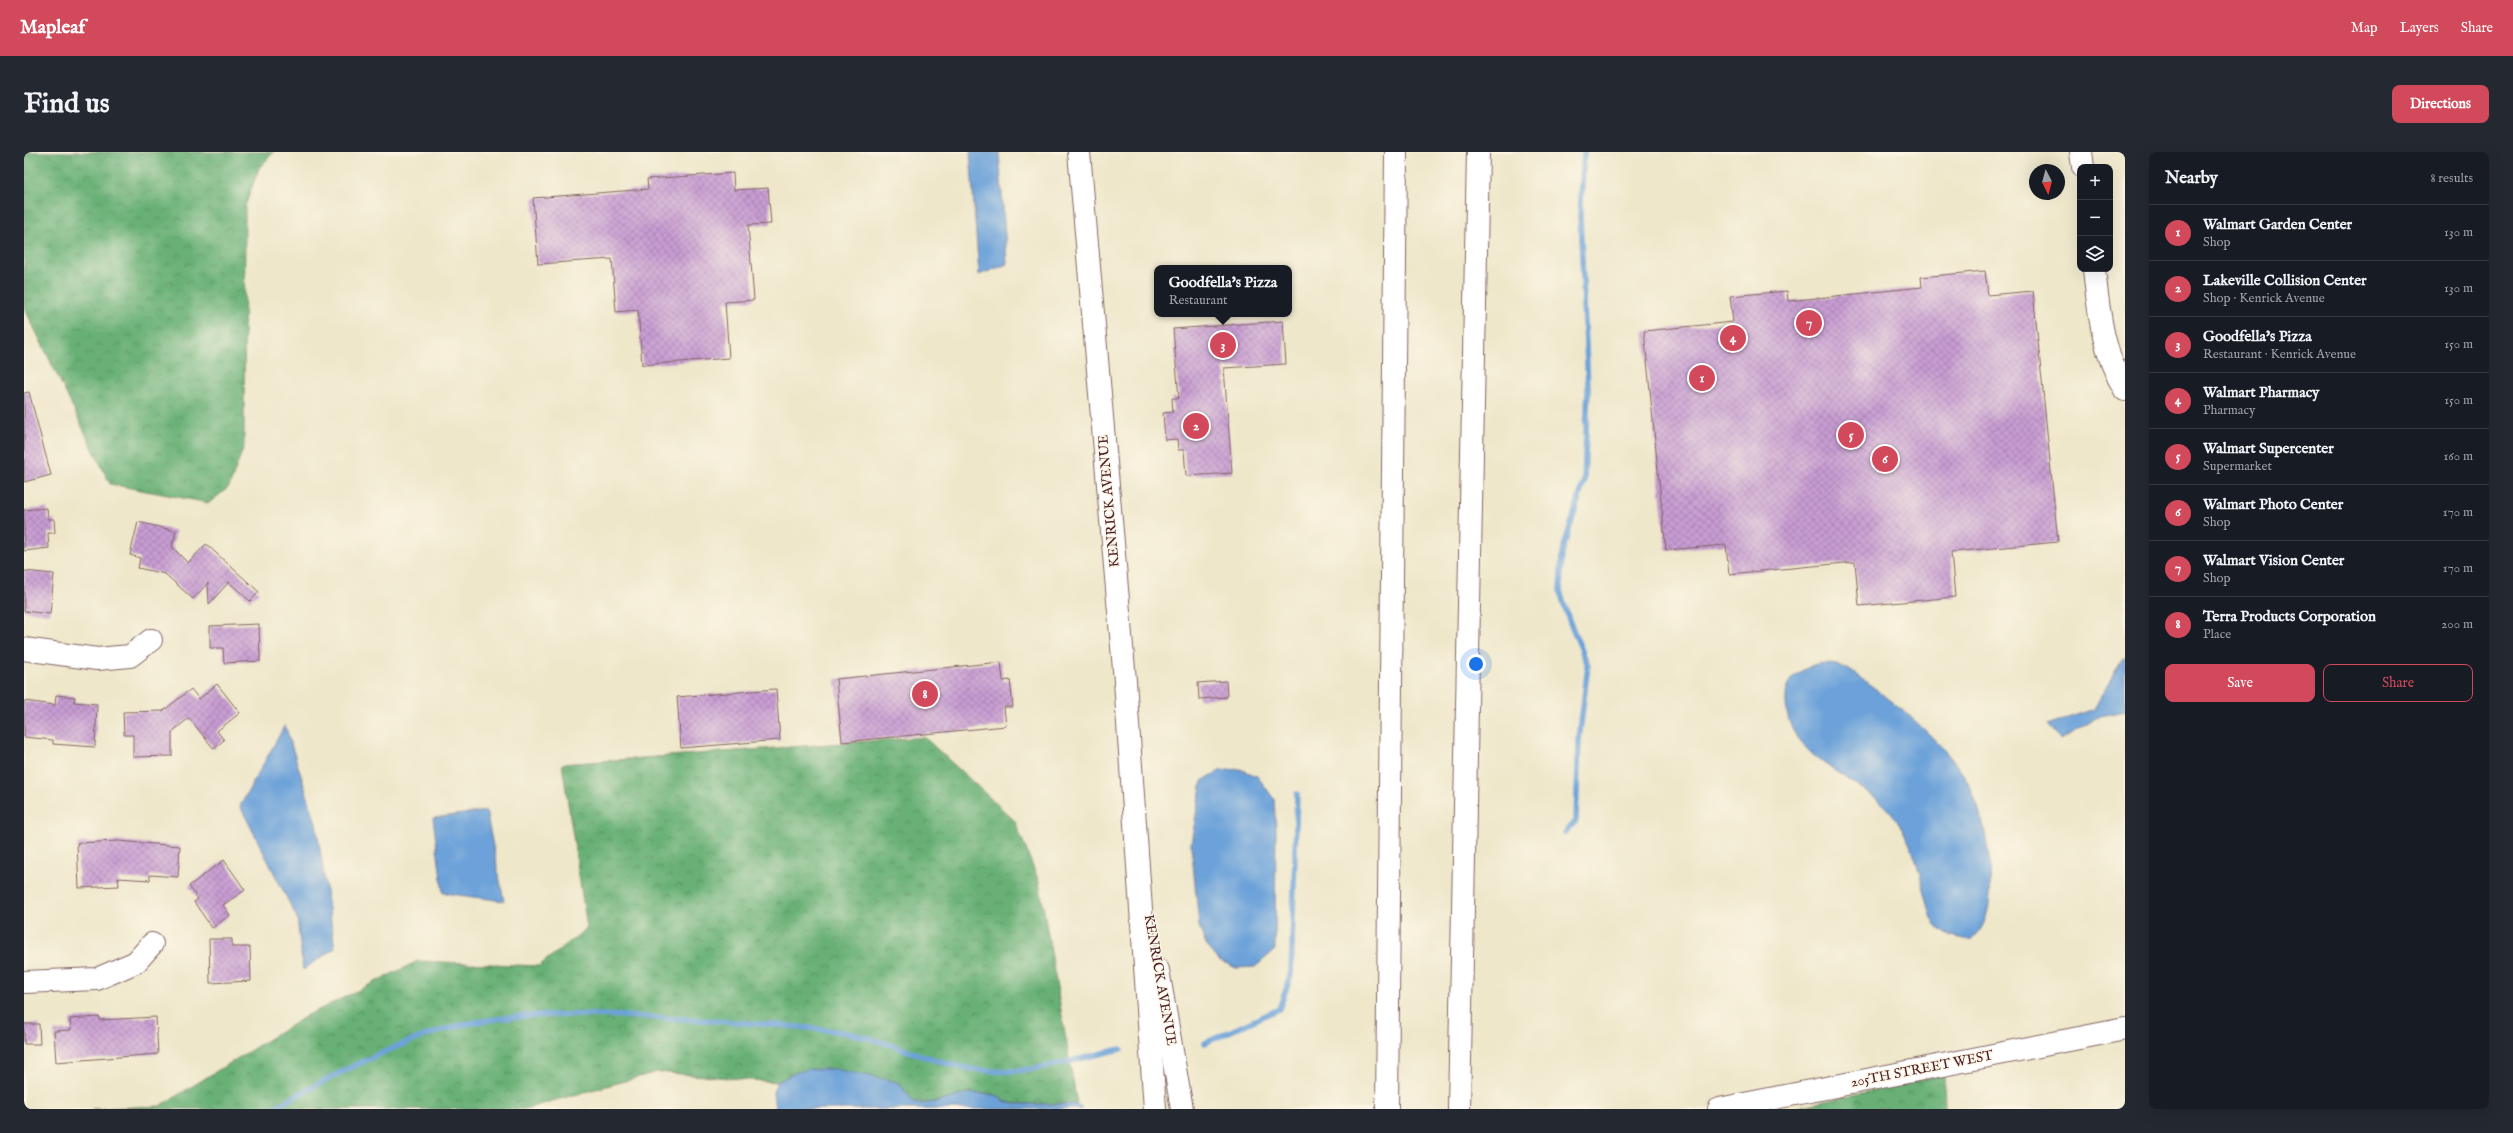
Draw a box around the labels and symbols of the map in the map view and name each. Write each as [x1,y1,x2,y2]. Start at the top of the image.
north arrow [2029,164,2065,200]
pin: 7 [1796,308,1822,338]
pin: 4 [1720,323,1746,353]
pin: 3 [1210,330,1236,360]
pin: 1 [1689,363,1715,393]
pin: 2 [1183,411,1209,441]
pin: 5 [1838,420,1864,450]
street label: KENRICK AVENUE [1094,434,1124,568]
pin: 6 [1872,444,1898,474]
your location [1466,654,1486,674]
pin: 8 [912,679,938,709]
street label: KENRICK AVENUE [1140,913,1180,1047]
street label: 205TH STREET WEST [1849,1046,1996,1092]

